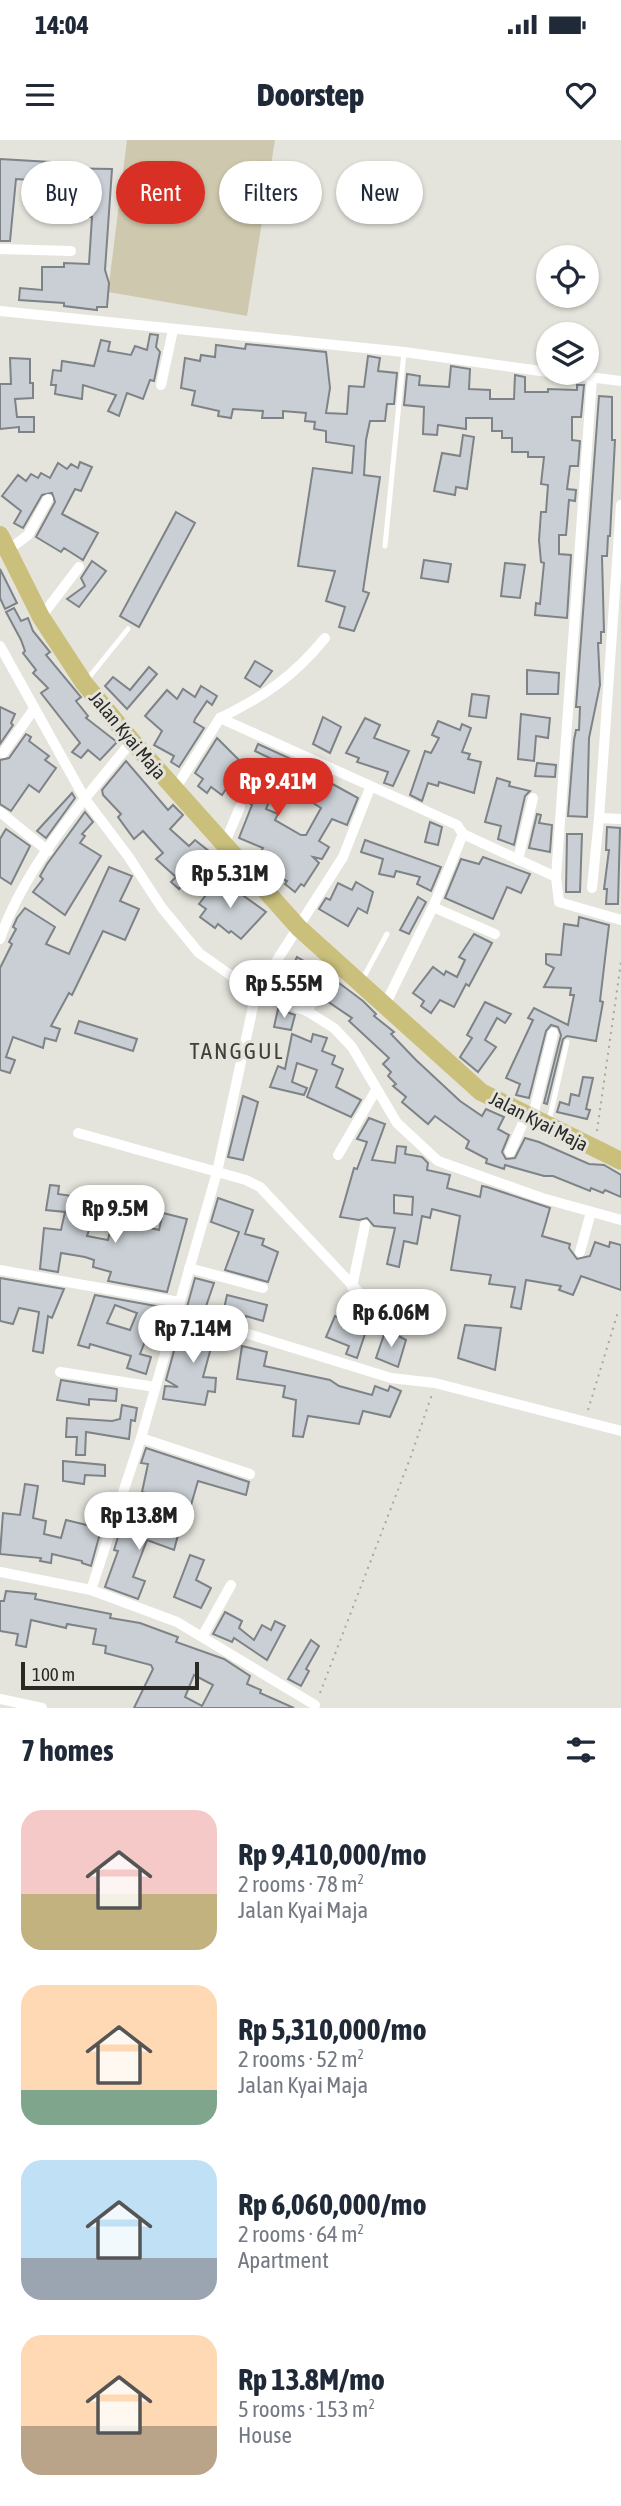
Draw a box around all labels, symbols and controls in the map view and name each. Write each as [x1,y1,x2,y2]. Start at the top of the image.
text: 14:04 [35,10,89,40]
icon: menu [21,76,59,114]
text: Doorstep [257,76,364,113]
icon: heart [562,76,600,114]
chip: Buy [21,161,102,224]
chip: Rent [116,161,205,224]
chip: Filters [219,161,322,224]
chip: New [336,161,423,224]
map controls [536,245,599,385]
button: locate [536,245,599,308]
button: layers [536,322,599,385]
street label: Jalan Kyai Maja [85,687,171,783]
pin: Rp 9.41M [206,758,350,818]
text: Rp 9.41M [239,768,317,794]
pin: Rp 5.31M [158,850,302,910]
text: Rp 5.31M [191,860,269,886]
pin: Rp 5.55M [212,960,356,1020]
text: Rp 5.55M [245,970,323,996]
district label: TANGGUL [190,1038,284,1064]
street label: Jalan Kyai Maja [486,1087,592,1155]
pin: Rp 9.5M [50,1186,180,1245]
text: Rp 9.5M [82,1195,148,1221]
pin: Rp 6.06M [319,1290,463,1349]
text: Rp 6.06M [352,1299,430,1325]
pin: Rp 7.14M [121,1306,265,1365]
text: Rp 7.14M [154,1315,232,1341]
pin: Rp 13.8M [67,1492,211,1552]
text: Rp 13.8M [100,1502,178,1528]
scale bar [21,1659,200,1691]
text: 100 m [32,1663,75,1685]
icon: filters [562,1731,600,1769]
text: 7 homes [21,1733,114,1767]
text: Rp 9,410,000/mo [238,1837,427,1871]
icon: home [77,1838,161,1922]
text: 2 rooms · 78 m² [238,1871,364,1897]
text: Jalan Kyai Maja [238,1897,368,1923]
text: Rp 5,310,000/mo [238,2012,427,2046]
icon: home [77,2013,161,2097]
text: 2 rooms · 52 m² [238,2046,364,2072]
text: Jalan Kyai Maja [238,2072,368,2098]
text: Rp 6,060,000/mo [238,2187,427,2221]
icon: home [77,2188,161,2272]
text: 2 rooms · 64 m² [238,2221,364,2247]
text: Apartment [238,2247,329,2273]
text: Rp 13.8M/mo [238,2362,385,2396]
icon: home [77,2363,161,2447]
text: 5 rooms · 153 m² [238,2396,375,2422]
text: House [238,2422,292,2448]

